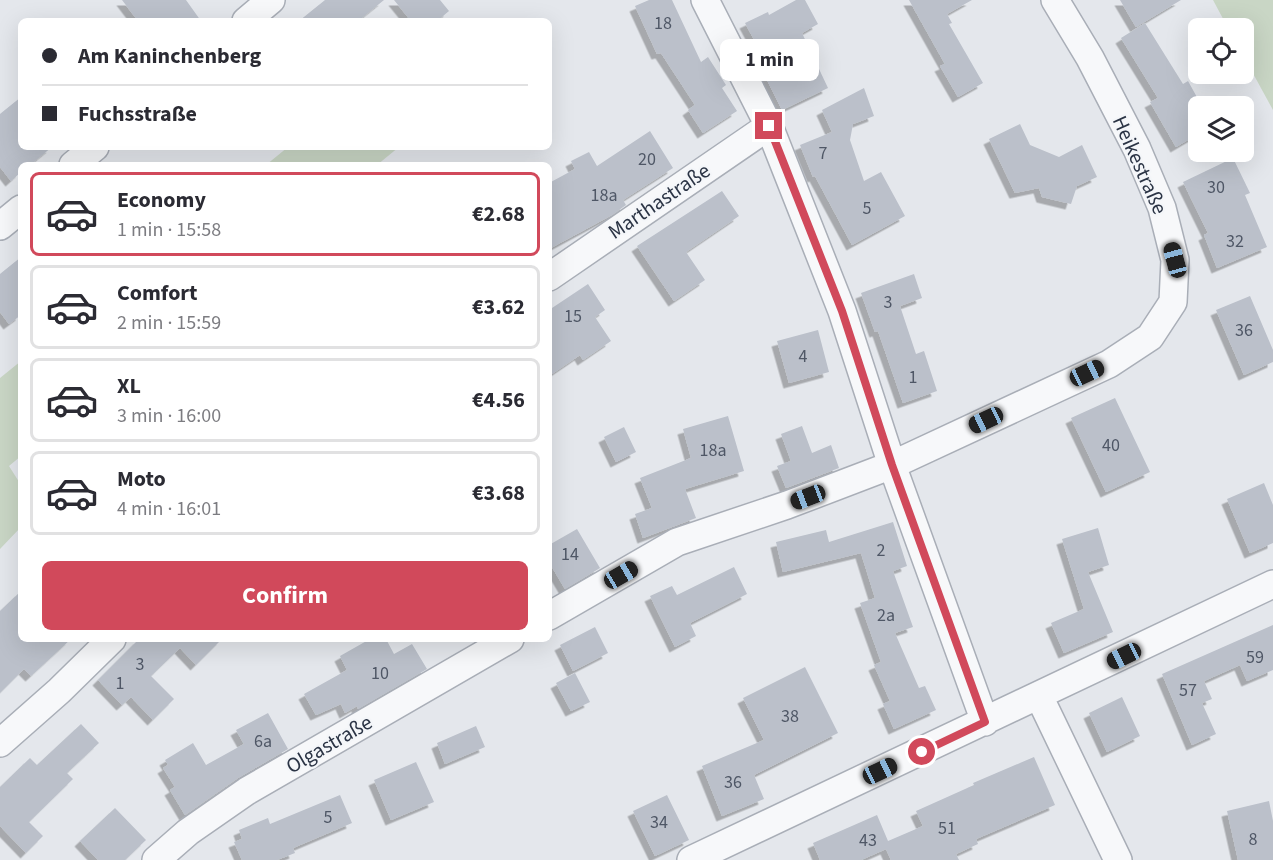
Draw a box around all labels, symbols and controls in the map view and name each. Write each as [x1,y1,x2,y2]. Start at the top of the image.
house number: 18 [654,11,672,36]
map controls [1188,18,1254,162]
button: locate [1188,18,1254,84]
callout: 1 min [720,39,818,81]
text: Am Kaninchenberg [78,40,261,72]
text: 1 min [745,46,794,74]
button: layers [1188,96,1254,162]
text: Fuchsstraße [78,98,197,130]
street label: Heikestraße [1105,111,1175,219]
route end [755,112,782,139]
house number: 7 [819,141,828,166]
house number: 20 [638,147,656,172]
street label: Marthastraße [602,156,716,246]
house number: 30 [1207,175,1225,200]
house number: 18a [591,183,617,208]
text: Economy [117,184,206,216]
icon: car [45,187,99,241]
house number: 5 [863,196,872,221]
text: €2.68 [472,198,525,230]
text: 1 min · 15:58 [117,216,221,244]
house number: 32 [1226,229,1244,254]
car [1162,240,1188,280]
text: Comfort [117,277,198,309]
icon: car [45,280,99,334]
house number: 3 [884,290,893,315]
text: €3.62 [472,291,525,323]
house number: 15 [564,304,582,329]
text: 2 min · 15:59 [117,309,221,337]
house number: 36 [1235,318,1253,343]
house number: 4 [799,344,808,369]
car [1067,357,1107,389]
house number: 1 [909,365,917,390]
text: XL [117,370,141,402]
icon: car [45,373,99,427]
text: €4.56 [472,384,525,416]
text: 3 min · 16:00 [117,402,221,430]
car [966,404,1006,436]
house number: 40 [1102,433,1120,458]
house number: 18a [700,438,726,463]
text: Moto [117,463,166,495]
icon: car [45,466,99,520]
text: €3.68 [472,477,525,509]
car [788,482,828,512]
text: 4 min · 16:01 [117,495,221,523]
house number: 2 [877,538,886,563]
house number: 14 [561,542,579,567]
car [601,558,641,592]
button: Confirm [42,561,528,630]
house number: 2a [877,603,895,628]
car [1104,640,1144,672]
house number: 59 [1246,645,1264,670]
house number: 3 [136,652,145,677]
house number: 10 [371,661,389,686]
house number: 1 [116,671,124,696]
house number: 57 [1179,678,1197,703]
house number: 38 [781,704,799,729]
street label: Olgastraße [280,707,378,781]
house number: 6a [254,729,272,754]
route start [908,738,935,765]
car [860,755,900,787]
house number: 36 [724,770,742,795]
house number: 5 [324,805,333,830]
house number: 34 [650,810,668,835]
house number: 51 [938,816,956,841]
house number: 8 [1249,827,1258,852]
house number: 43 [859,828,877,853]

